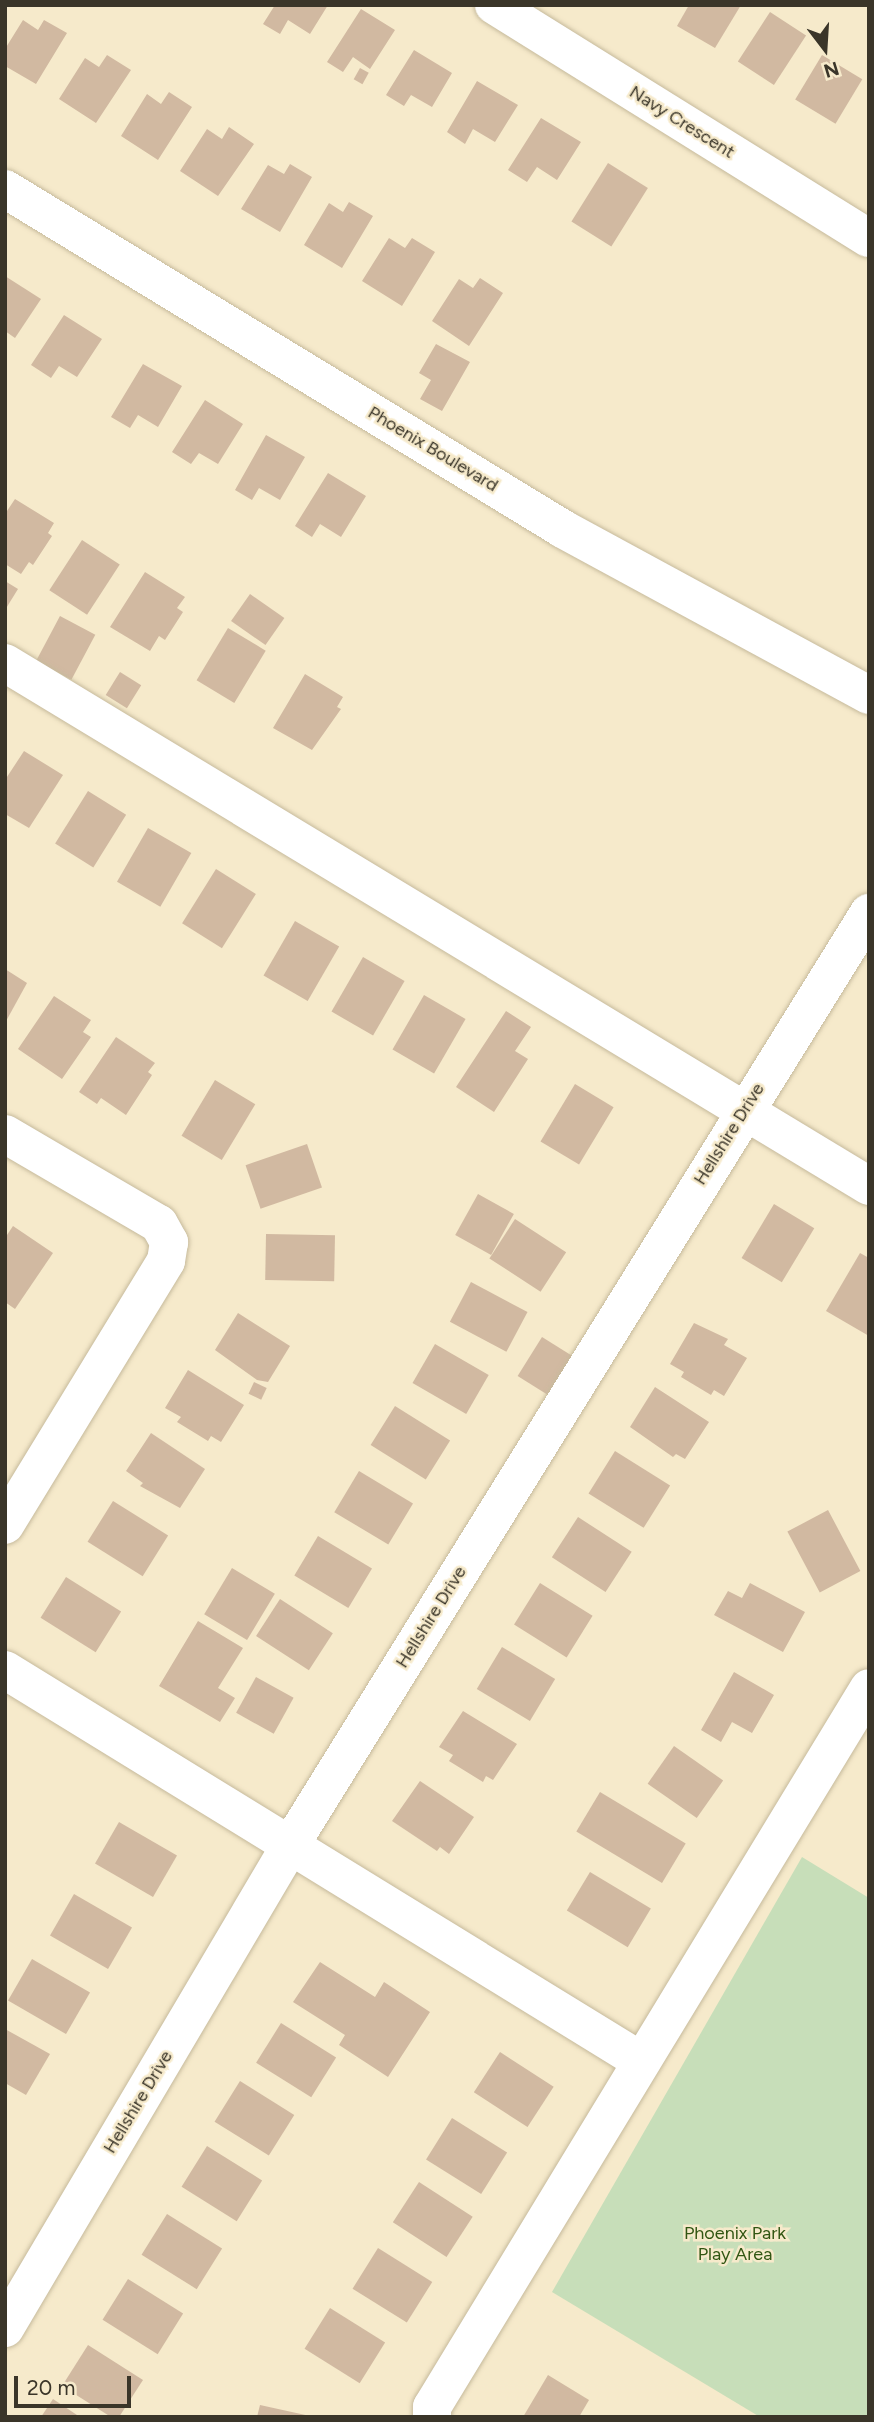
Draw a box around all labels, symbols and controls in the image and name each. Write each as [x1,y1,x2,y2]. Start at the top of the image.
north arrow [790,14,860,84]
text: N [821,56,842,83]
street label: Navy Crescent [625,81,739,163]
street label: Phoenix Boulevard [364,402,502,496]
street label: Hellshire Drive [689,1079,769,1189]
street label: Hellshire Drive [391,1562,471,1672]
street label: Hellshire Drive [99,2047,177,2157]
park label: Phoenix Park Play Area [684,2223,786,2266]
scale bar [18,2362,135,2406]
text: 20 m [27,2375,75,2400]

